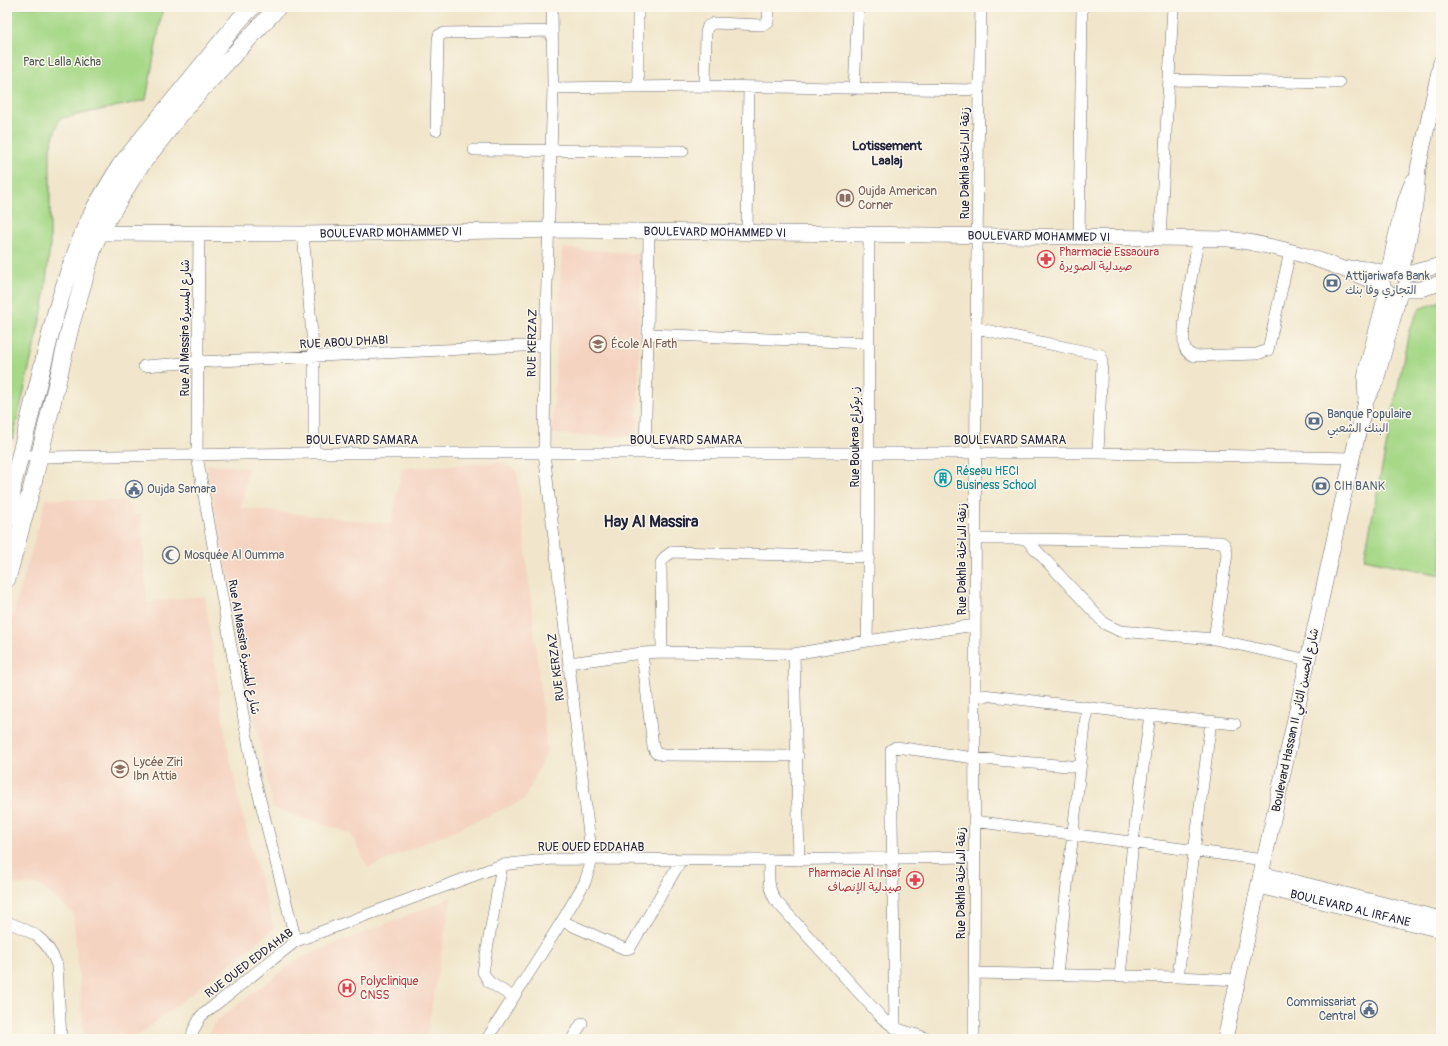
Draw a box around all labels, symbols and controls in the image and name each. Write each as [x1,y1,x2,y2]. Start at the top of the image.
park label: Parc Lalla Aicha [23,55,102,70]
street label: Rue Dakhla زنقة الداخلة [958,107,973,219]
district label: Lotissement Laalaj [852,138,923,169]
place label: Oujda American Corner [858,184,937,213]
library icon: Oujda American Corner [835,188,855,208]
street label: BOULEVARD MOHAMMED VI [644,224,786,241]
street label: BOULEVARD MOHAMMED VI [320,225,462,242]
street label: BOULEVARD MOHAMMED VI [968,228,1110,245]
place label: Pharmacie Essaoura صيدلية الصويرة [1059,245,1159,274]
pharmacy icon: Pharmacie Essaoura صيدلية الصويرة [1036,249,1056,269]
street label: Rue Al Massira شارع المسيرة [178,260,194,397]
place label: Attijariwafa Bank التجاري وفا بنك [1345,269,1430,299]
bank icon: Attijariwafa Bank التجاري وفا بنك [1322,273,1342,293]
street label: RUE KERZAZ [524,309,541,377]
street label: RUE ABOU DHABI [299,333,389,352]
school or university icon: École Al Fath [588,334,608,354]
place label: École Al Fath [611,336,677,352]
street label: Rue Boukraa ز. بوكراع [848,386,864,488]
place label: Banque Populaire البنك الشعبي [1327,407,1411,439]
bank icon: Banque Populaire البنك الشعبي [1304,411,1324,431]
street label: BOULEVARD SAMARA [306,433,418,448]
street label: BOULEVARD SAMARA [630,433,742,448]
street label: BOULEVARD SAMARA [954,433,1066,448]
place label: Réseau HECI Business School [956,464,1037,493]
building icon: Réseau HECI Business School [933,468,953,488]
bank icon: CIH BANK [1311,476,1331,496]
public building icon: Oujda Samara [124,479,144,499]
place label: CIH BANK [1334,479,1385,494]
place label: Oujda Samara [147,482,217,497]
street label: Rue Dakhla زنقة الداخلة [955,503,970,615]
district label: Hay Al Massira [604,512,699,532]
mosque icon: Mosquée Al Oumma [161,545,181,565]
place label: Mosquée Al Oumma [184,548,285,563]
street label: Rue Al Massira شارع المسيرة [223,578,263,716]
street label: Boulevard Hassan II شارع الحسن الثاني [1269,627,1325,814]
street label: RUE KERZAZ [545,632,568,702]
place label: Lycée Ziri Ibn Attia [133,755,183,784]
school or university icon: Lycée Ziri Ibn Attia [110,759,130,779]
street label: Rue Dakhla زنقة الداخلة [954,827,969,939]
street label: RUE OUED EDDAHAB [538,840,644,855]
place label: Pharmacie Al Insaf صيدلية الإنصاف [808,866,902,895]
pharmacy icon: Pharmacie Al Insaf صيدلية الإنصاف [905,870,925,890]
street label: BOULEVARD AL IRFANE [1288,887,1412,930]
street label: RUE OUED EDDAHAB [202,925,297,1001]
place label: Polyclinique CNSS [360,974,419,1003]
hospital icon: Polyclinique CNSS [337,978,357,998]
place label: Commissariat Central [1286,995,1356,1024]
public building icon: Commissariat Central [1359,999,1379,1019]

